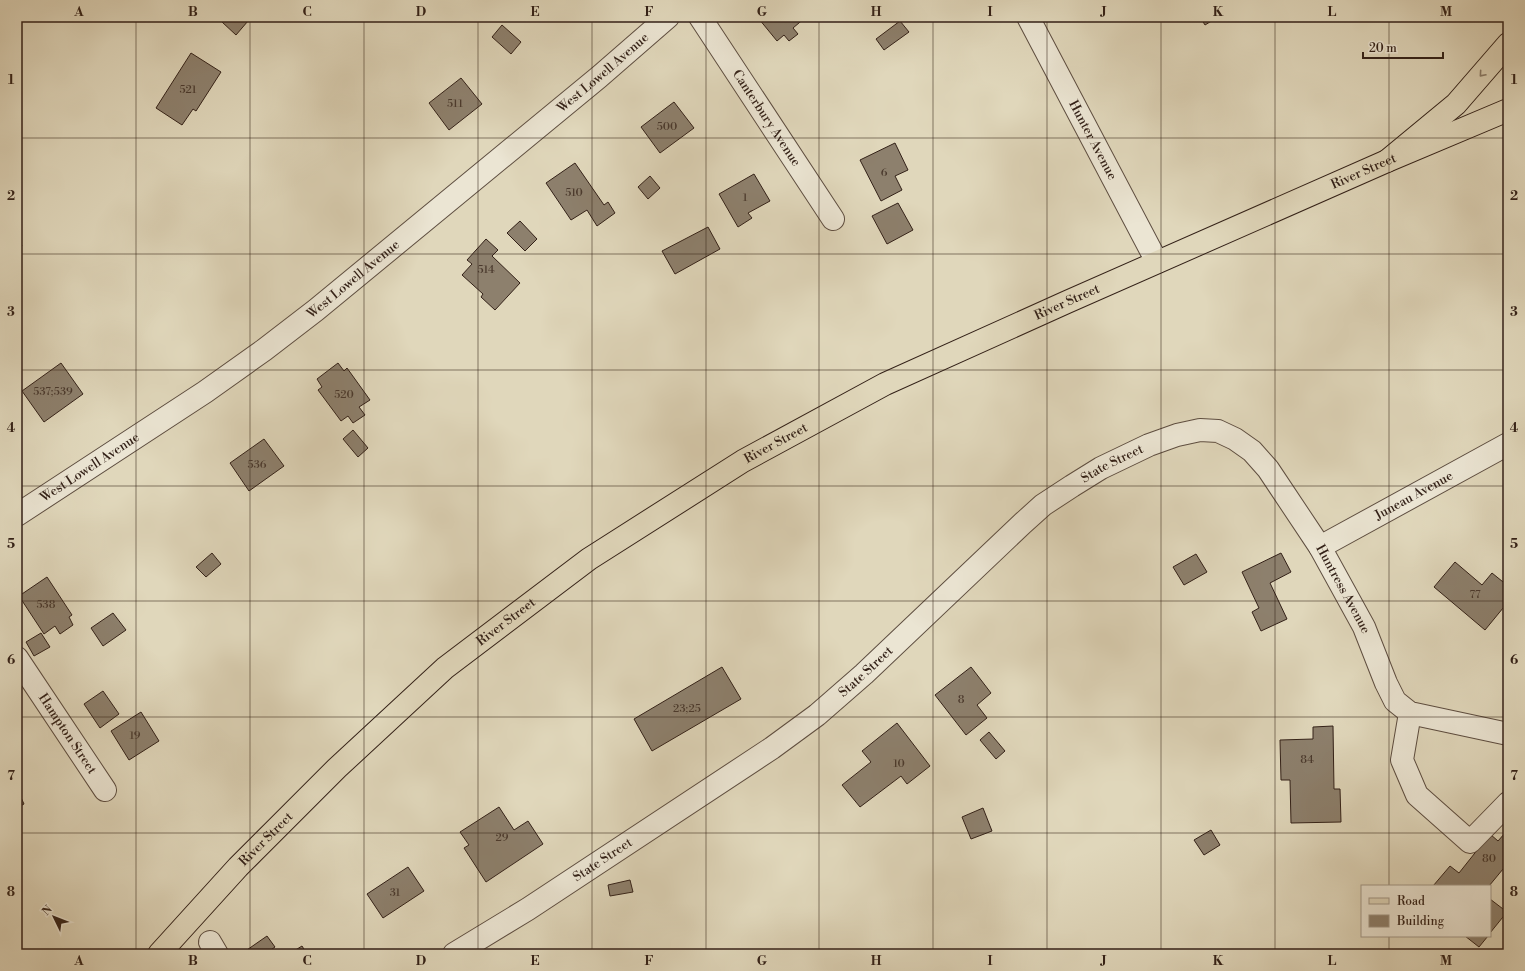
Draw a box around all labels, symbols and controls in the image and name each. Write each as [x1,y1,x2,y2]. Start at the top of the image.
text: A [73,4,84,20]
text: B [188,4,198,20]
text: C [302,4,312,20]
text: D [416,4,426,20]
text: E [530,4,540,20]
text: F [644,4,654,20]
text: G [757,4,768,20]
text: H [871,4,882,20]
text: I [987,4,993,20]
text: J [1099,4,1107,20]
text: K [1213,4,1224,20]
text: L [1328,4,1337,20]
text: M [1440,4,1452,20]
street label: West Lowell Avenue [553,29,652,117]
scale bar [1363,34,1443,60]
text: 20 m [1369,41,1397,56]
street label: Canterbury Avenue [729,67,804,170]
one-way arrow [1480,69,1487,77]
text: 1 [8,72,15,88]
text: 1 [1511,72,1518,88]
house number: 521 [179,83,197,97]
house number: 511 [447,97,463,111]
street label: Hunter Avenue [1065,97,1121,183]
house number: 500 [657,120,677,134]
street label: River Street [1328,150,1399,193]
house number: 6 [881,166,888,180]
house number: 510 [565,186,583,200]
text: 2 [7,188,15,204]
text: 2 [1510,188,1518,204]
house number: 1 [743,191,748,205]
street label: West Lowell Avenue [303,236,403,323]
house number: 514 [478,263,495,277]
street label: River Street [1032,280,1103,324]
text: 3 [7,304,15,320]
text: 3 [1510,304,1518,320]
house number: 537;539 [33,385,73,399]
house number: 520 [334,388,354,402]
street label: River Street [741,419,811,467]
text: 4 [7,420,16,436]
text: 4 [1510,420,1519,436]
street label: West Lowell Avenue [36,429,143,506]
street label: State Street [1078,441,1146,486]
house number: 536 [248,458,267,472]
street label: Juneau Avenue [1371,467,1456,524]
text: 5 [7,536,15,552]
text: 5 [1510,536,1518,552]
street label: Huntress Avenue [1312,542,1374,636]
house number: 77 [1469,588,1481,602]
street label: River Street [473,594,539,649]
house number: 538 [37,598,56,612]
street label: State Street [835,643,897,700]
text: 6 [7,652,15,668]
text: 6 [1510,652,1518,668]
street label: Hampton Street [35,690,100,777]
house number: 8 [958,693,965,707]
house number: 23;25 [673,702,701,716]
house number: 19 [129,729,141,743]
house number: 84 [1300,753,1314,767]
house number: 10 [893,757,905,771]
text: 7 [7,768,15,784]
text: 7 [1510,768,1518,784]
street label: River Street [236,808,297,869]
house number: 29 [496,831,509,845]
street label: State Street [570,834,636,885]
house number: 80 [1482,852,1496,866]
text: 8 [7,884,15,900]
text: 8 [1510,884,1518,900]
legend [1361,885,1491,937]
house number: 31 [390,886,401,900]
text: Road [1397,894,1425,909]
north arrow [34,897,74,937]
text: N [39,903,56,919]
text: Building [1396,914,1445,929]
text: A [73,953,84,969]
text: B [188,953,198,969]
text: C [302,953,312,969]
text: D [416,953,426,969]
text: E [530,953,540,969]
text: F [644,953,654,969]
text: G [757,953,768,969]
text: H [871,953,882,969]
text: I [987,953,993,969]
text: J [1099,953,1107,969]
text: K [1213,953,1224,969]
text: L [1328,953,1337,969]
text: M [1440,953,1452,969]

